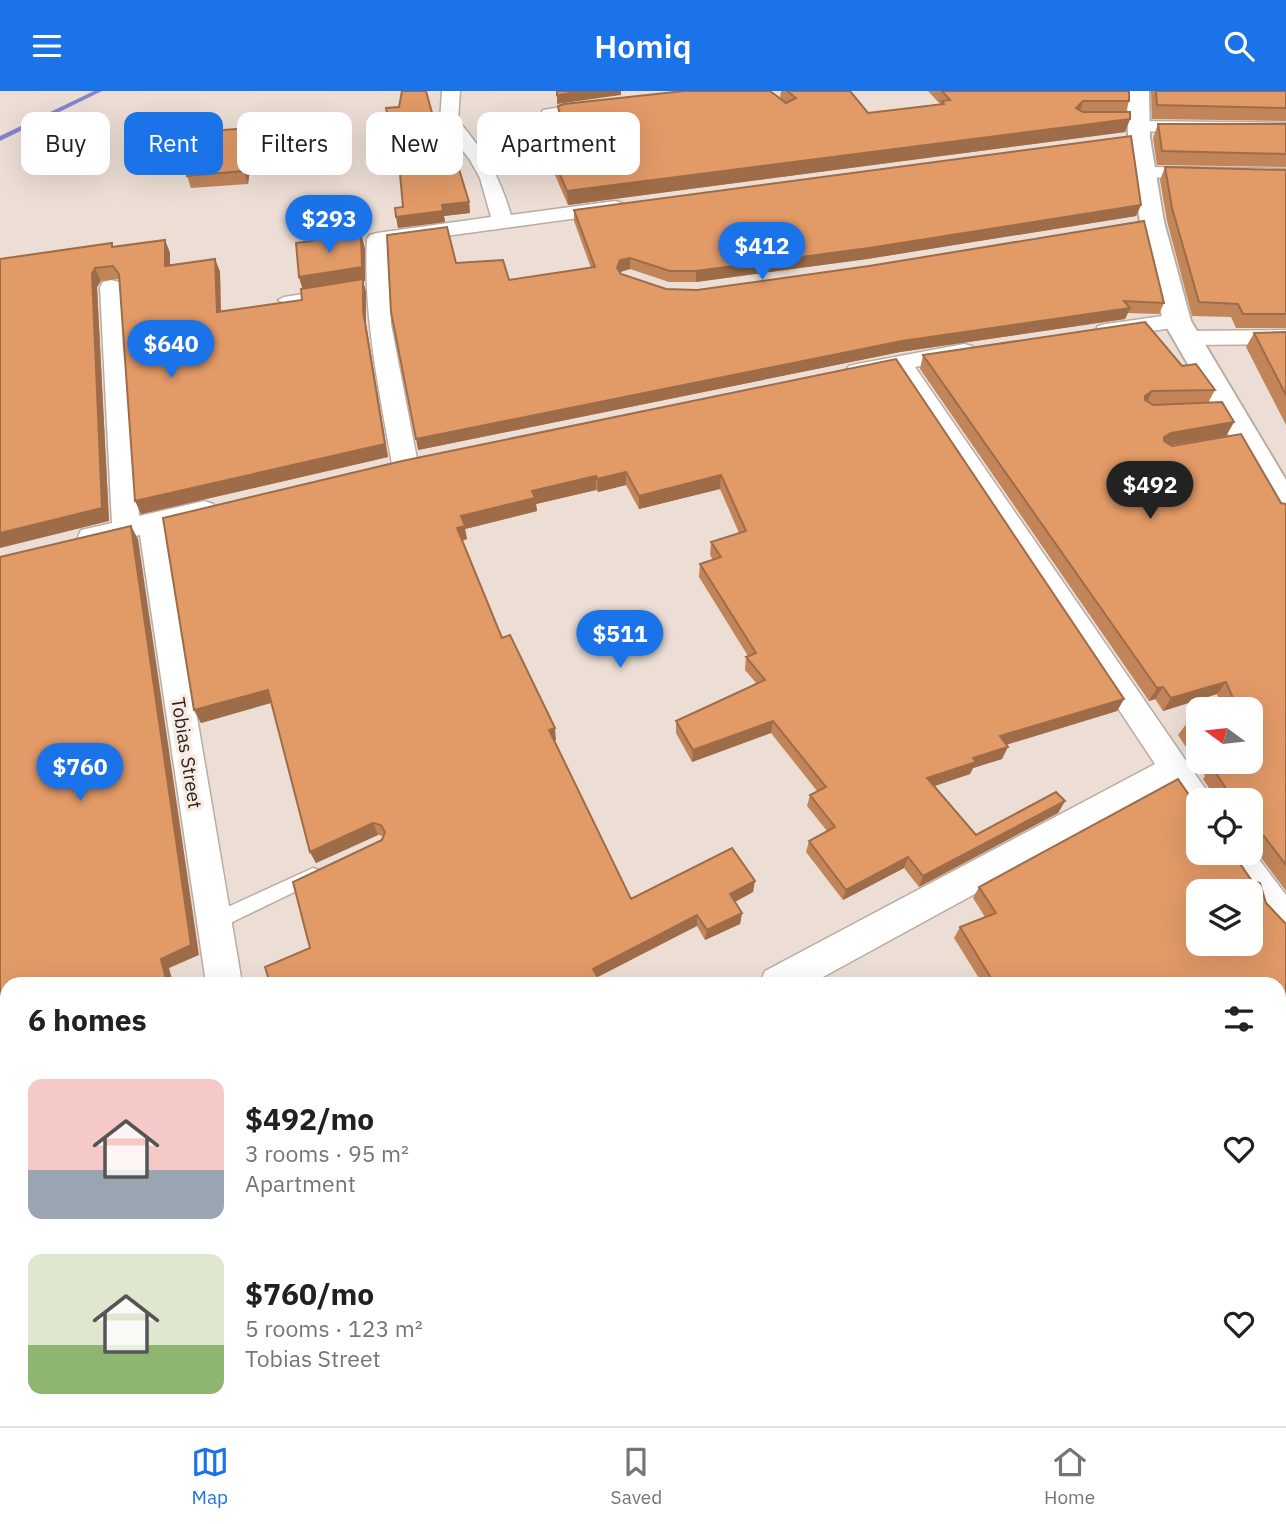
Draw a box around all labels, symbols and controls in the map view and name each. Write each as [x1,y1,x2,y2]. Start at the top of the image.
text: Homiq [594,25,692,67]
icon: menu [28,27,66,65]
icon: search [1220,27,1258,65]
chip: Buy [21,112,110,175]
chip: Rent [124,112,223,175]
chip: Filters [237,112,352,175]
chip: New [366,112,463,175]
chip: Apartment [477,112,640,175]
pin: $293 [288,195,370,255]
text: $293 [301,203,357,233]
pin: $412 [721,223,803,282]
text: $412 [734,230,790,260]
pin: $640 [130,321,212,380]
text: $640 [143,328,199,358]
pin: $492 [1109,461,1191,521]
text: $492 [1122,469,1178,499]
pin: $511 [579,611,661,670]
text: $511 [592,618,648,648]
street label: Tobias Street [166,696,208,810]
north arrow [1186,697,1264,773]
map controls [1186,697,1263,956]
pin: $760 [39,743,121,803]
text: $760 [52,751,108,781]
button: locate [1186,788,1263,865]
button: layers [1186,879,1263,956]
text: 6 homes [28,1000,147,1039]
icon: filters [1220,1000,1258,1038]
text: $492/mo [245,1099,374,1138]
icon: home [84,1107,168,1191]
icon: heart [1220,1130,1258,1168]
text: 3 rooms · 95 m² [245,1138,409,1168]
text: Apartment [245,1168,356,1198]
text: $760/mo [245,1274,374,1313]
icon: home [84,1282,168,1366]
icon: heart [1220,1305,1258,1343]
text: 5 rooms · 123 m² [245,1313,423,1343]
text: Tobias Street [245,1343,381,1373]
tab: Map [191,1443,229,1509]
tab: Saved [611,1443,662,1509]
tab: Home [1044,1443,1095,1509]

